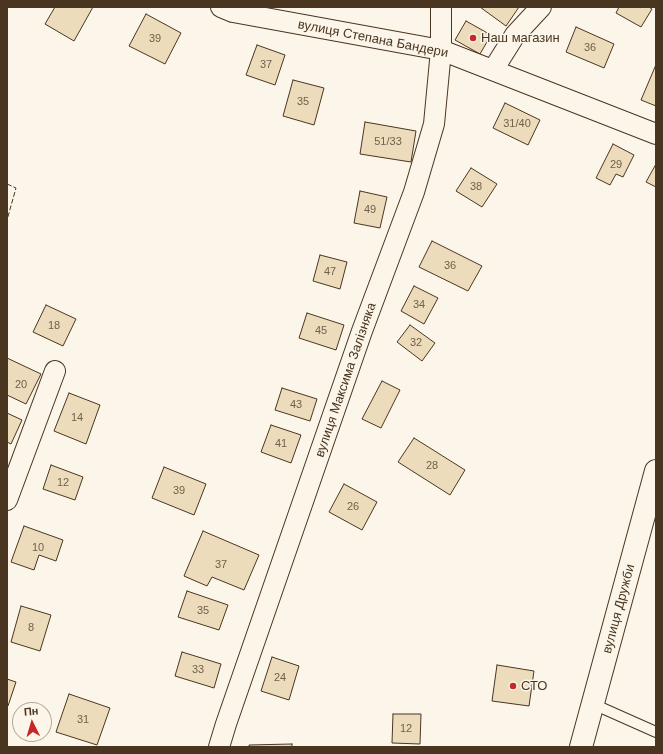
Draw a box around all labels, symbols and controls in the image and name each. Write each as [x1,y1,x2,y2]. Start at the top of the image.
street label: вулиця Степана Бандери [297,17,449,61]
place label: Наш магазин [481,30,560,46]
house number: 39 [149,32,161,46]
marker: Наш магазин [468,33,478,43]
house number: 36 [584,41,596,55]
house number: 37 [260,58,272,72]
house number: 35 [297,95,309,109]
house number: 31/40 [503,117,531,131]
house number: 51/33 [374,135,402,149]
house number: 29 [610,158,622,172]
house number: 38 [470,180,482,194]
house number: 49 [364,203,376,217]
house number: 36 [444,259,456,273]
house number: 47 [324,265,336,279]
house number: 34 [413,298,425,312]
street label: вулиця Максима Залізняка [312,301,380,459]
house number: 18 [48,319,60,333]
house number: 45 [315,324,327,338]
house number: 32 [410,336,422,350]
house number: 20 [15,378,27,392]
house number: 43 [290,398,302,412]
house number: 14 [71,411,83,425]
house number: 41 [275,437,287,451]
house number: 28 [426,459,438,473]
house number: 12 [57,476,69,490]
house number: 39 [173,484,185,498]
house number: 26 [347,500,359,514]
house number: 10 [32,541,44,555]
house number: 37 [215,558,227,572]
street label: вулиця Дружби [600,563,638,655]
house number: 35 [197,604,209,618]
house number: 8 [28,621,34,635]
house number: 33 [192,663,204,677]
house number: 24 [274,671,286,685]
place label: СТО [521,678,547,694]
marker: СТО [508,681,518,691]
north arrow [12,702,52,742]
text: Пн [23,704,39,718]
house number: 31 [77,713,89,727]
house number: 12 [400,722,412,736]

